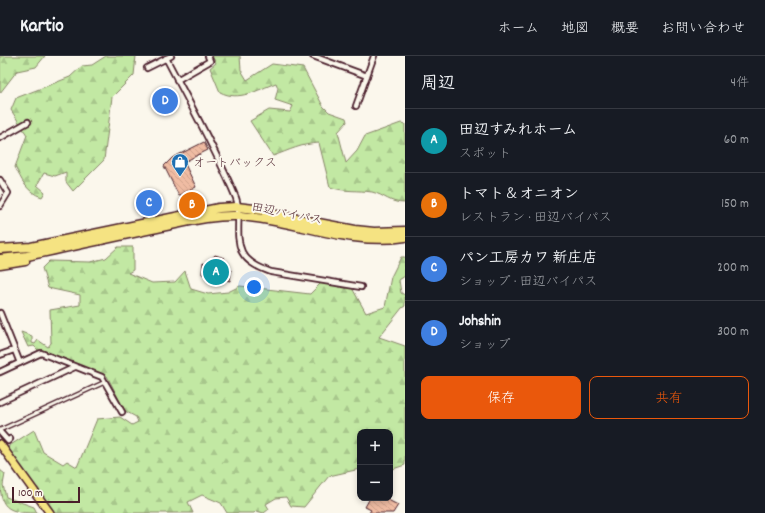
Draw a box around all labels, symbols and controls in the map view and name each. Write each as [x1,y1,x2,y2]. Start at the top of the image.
text: Kartio [20,14,64,41]
text: ホーム [498,19,539,39]
text: 地図 [561,19,589,39]
text: 概要 [611,19,639,39]
text: お問い合わせ [661,19,745,39]
text: 周辺 [421,73,455,97]
text: 4件 [731,74,749,93]
pin: D [152,86,178,116]
text: 田辺すみれホーム [459,120,577,142]
text: A [430,131,438,150]
text: 60 m [724,131,749,150]
text: スポット [459,145,511,164]
shop icon: オートバックス [170,152,190,177]
place label: オートバックス [193,155,277,172]
text: トマト＆オニオン [459,184,579,206]
pin: C [136,188,162,218]
pin: B [179,190,205,220]
text: B [431,195,437,214]
text: 150 m [721,195,749,214]
street label: 田辺バイパス [250,199,324,230]
text: レストラン · 田辺バイパス [459,209,612,228]
text: パン工房カワ 新庄店 [459,248,597,270]
pin: A [203,257,229,287]
text: C [431,259,437,278]
text: 200 m [717,259,749,278]
text: ショップ · 田辺バイパス [459,273,597,292]
your location [244,277,264,297]
text: Johshin [459,311,501,333]
text: D [431,323,437,342]
text: 300 m [717,323,749,342]
text: ショップ [459,336,510,355]
button: 保存 [421,376,581,419]
button: 共有 [589,376,749,419]
map controls [357,429,393,501]
button: + [357,429,393,465]
button: − [357,465,393,501]
scale bar [12,485,80,504]
text: 100 m [18,486,42,502]

